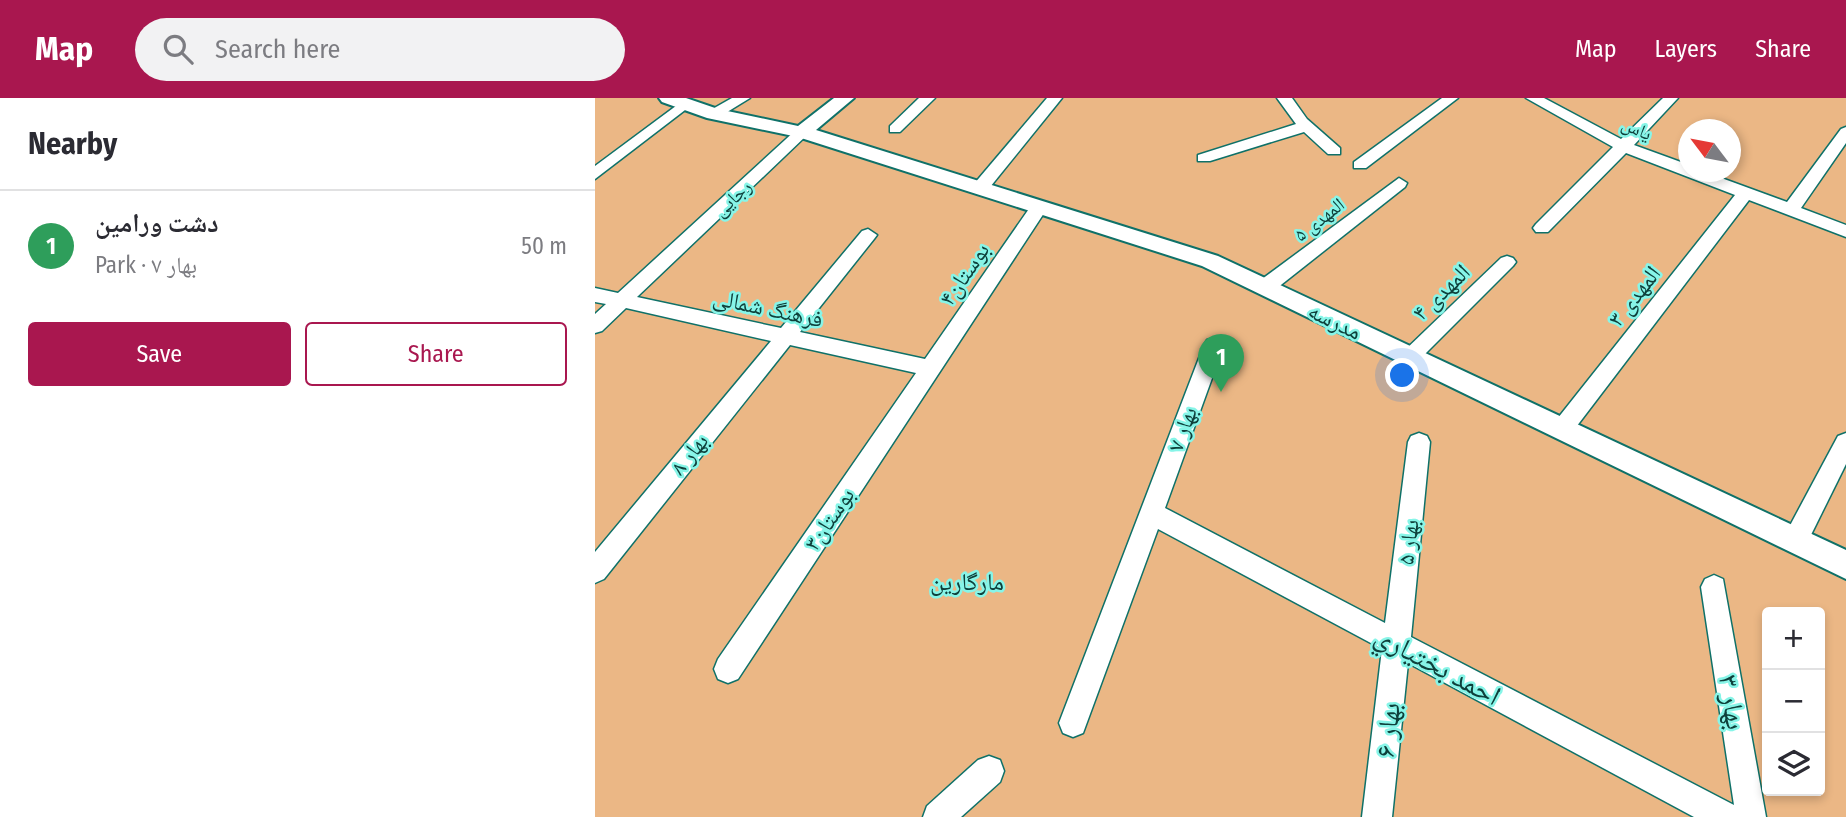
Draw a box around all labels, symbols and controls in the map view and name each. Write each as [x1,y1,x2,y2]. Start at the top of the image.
search box [135,18,625,81]
text: Map [35,29,93,69]
icon: search [159,30,197,68]
text: Search here [215,34,340,65]
text: Map [1575,35,1617,63]
text: Layers [1655,35,1717,63]
text: Share [1755,35,1811,63]
street label: یاس [1618,112,1656,145]
north arrow [1678,119,1741,182]
text: Nearby [28,126,117,162]
street label: رجایی [708,175,756,222]
street label: المهدی ۵ [1290,193,1349,246]
text: دشت ورامین [95,208,219,239]
text: 1 [46,232,56,260]
text: 50 m [521,232,567,260]
street label: بوستان۴ [933,237,995,311]
text: Park · بهار ۷ [95,251,197,279]
street label: المهدی ۴ [1406,258,1476,326]
street label: المهدی ۳ [1602,260,1666,332]
street label: فرهنگ شمالی [710,283,826,333]
street label: مدرسه [1304,296,1366,346]
button: Save [28,322,291,386]
button: Share [305,322,567,386]
pin: 1 [1198,334,1244,392]
your location [1385,358,1419,392]
street label: بهار ۷ [1161,403,1203,455]
street label: بهار ۸ [664,427,714,481]
street label: بوستان۳ [798,482,860,556]
street label: بهار ۵ [1391,518,1425,566]
district label: مارگارین [930,568,1004,596]
map controls [1762,607,1825,796]
button: + [1762,607,1825,670]
street label: احمد بختياري [1366,619,1506,718]
button: − [1762,670,1825,733]
street label: بهار ۳ [1712,672,1753,732]
street label: بهار ۶ [1368,701,1407,759]
button: layers [1762,733,1825,796]

